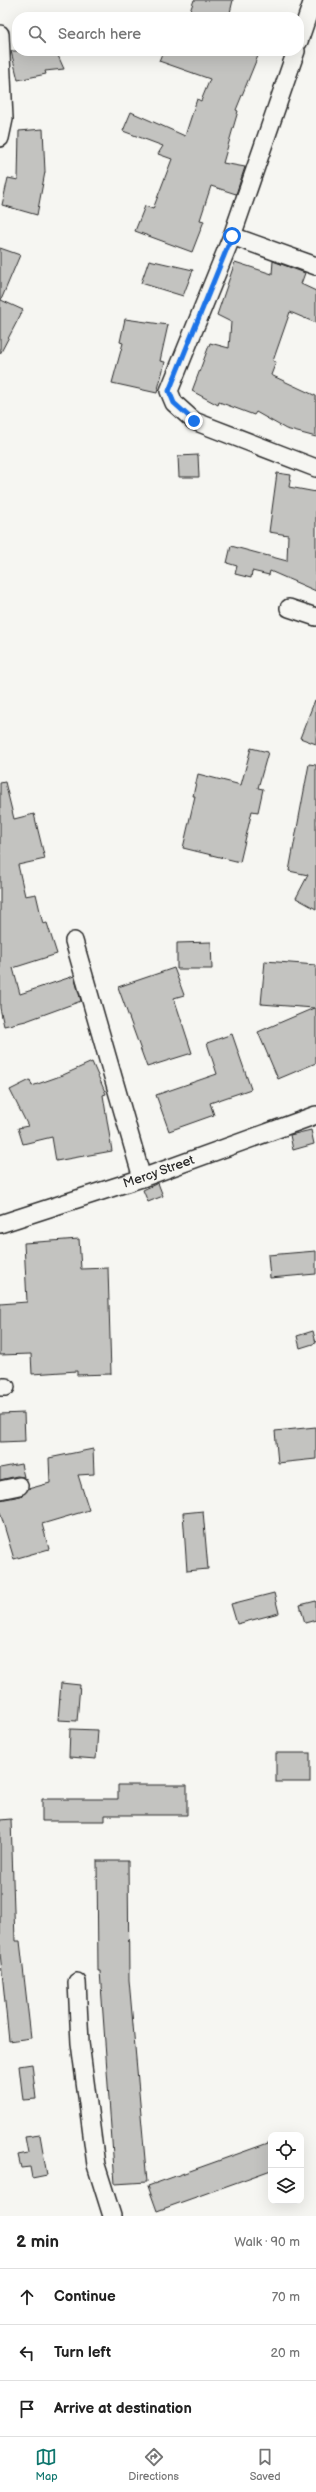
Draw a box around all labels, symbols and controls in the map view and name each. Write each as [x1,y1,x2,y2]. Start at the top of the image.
search box [12,12,304,56]
icon: search [26,23,48,45]
text: Search here [58,25,141,44]
route start [223,227,241,245]
route end [185,412,203,430]
street label: Mercy Street [121,1152,196,1192]
map controls [268,2132,304,2204]
button: locate [268,2132,304,2168]
button: layers [268,2168,304,2204]
text: 2 min [16,2232,59,2252]
text: Walk · 90 m [234,2234,300,2250]
icon: ahead [16,2286,38,2308]
text: Continue [54,2287,116,2306]
text: 70 m [272,2289,300,2305]
icon: left [16,2342,38,2364]
text: Turn left [54,2343,111,2362]
text: 20 m [270,2345,300,2361]
icon: arrive [16,2398,38,2420]
text: Arrive at destination [54,2399,192,2418]
tab: Map [35,2446,58,2483]
tab: Directions [128,2446,179,2483]
tab: Saved [250,2446,281,2483]

